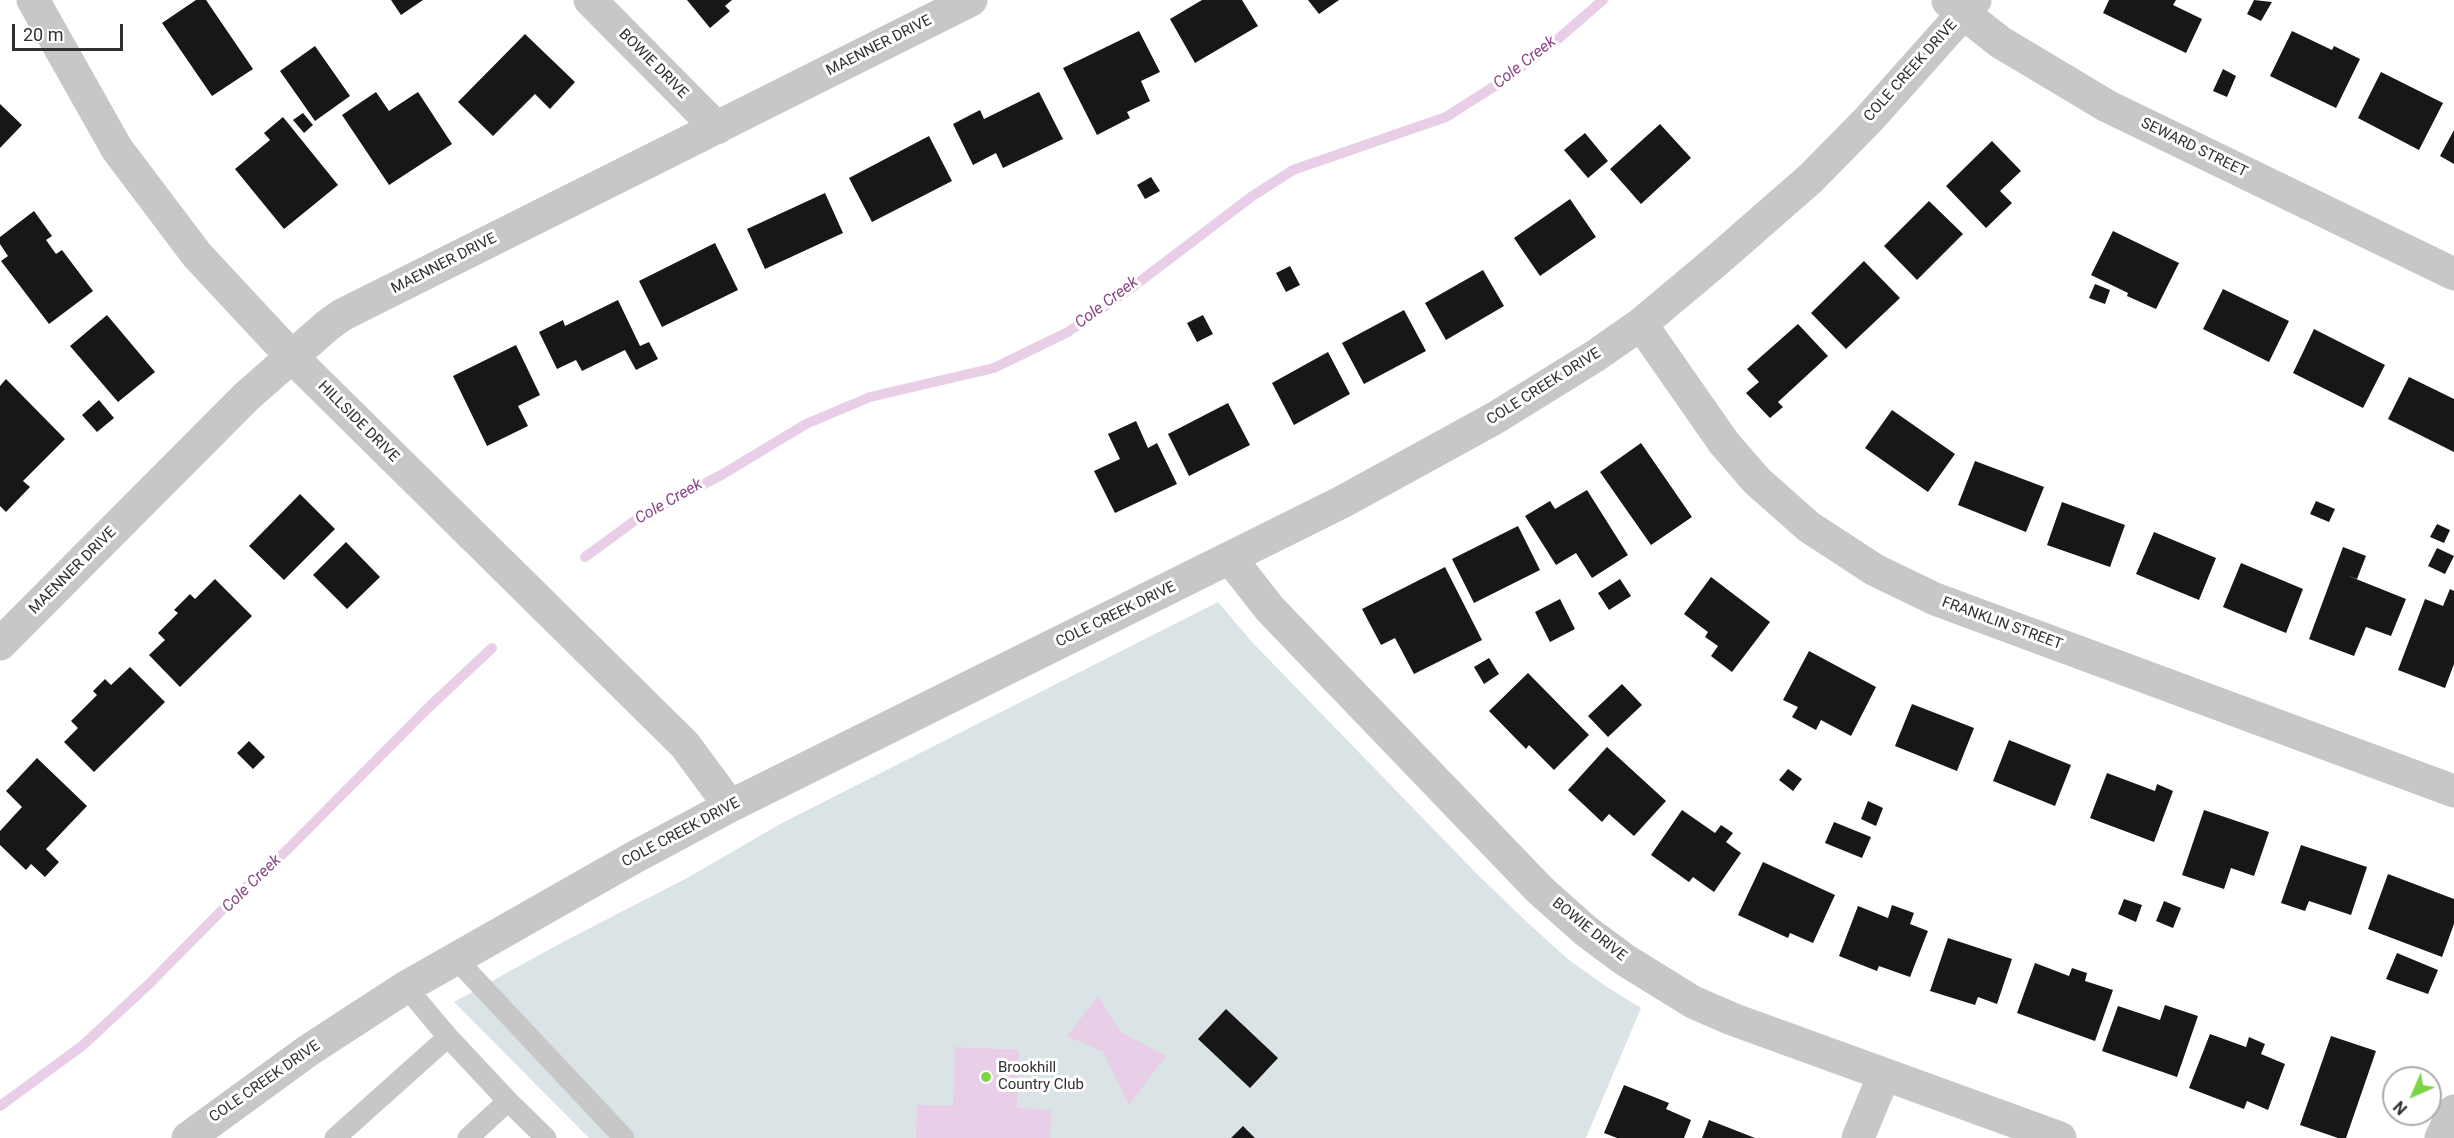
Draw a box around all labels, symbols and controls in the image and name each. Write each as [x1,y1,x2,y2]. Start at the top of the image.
scale bar [15,12,126,50]
street label: MAENNER DRIVE [823,12,935,80]
street label: COLE CREEK DRIVE [1861,16,1961,126]
text: 20 m [23,24,63,45]
street label: BOWIE DRIVE [615,26,691,102]
water label: Cole Creek [1490,33,1560,93]
street label: SEWARD STREET [2138,114,2250,182]
street label: MAENNER DRIVE [388,230,500,298]
water label: Cole Creek [1072,273,1142,333]
street label: COLE CREEK DRIVE [1484,345,1604,429]
street label: HILLSIDE DRIVE [314,378,402,466]
water label: Cole Creek [632,475,706,529]
street label: MAENNER DRIVE [26,524,120,618]
street label: COLE CREEK DRIVE [1053,578,1179,652]
street label: FRANKLIN STREET [1939,594,2065,654]
street label: COLE CREEK DRIVE [619,794,743,872]
water label: Cole Creek [219,851,285,917]
street label: BOWIE DRIVE [1548,895,1630,965]
street label: COLE CREEK DRIVE [206,1037,324,1127]
place label: Brookhill Country Club [998,1059,1084,1094]
north arrow [2382,1066,2442,1126]
marker: Brookhill Country Club [979,1070,993,1084]
text: N [2390,1097,2411,1118]

